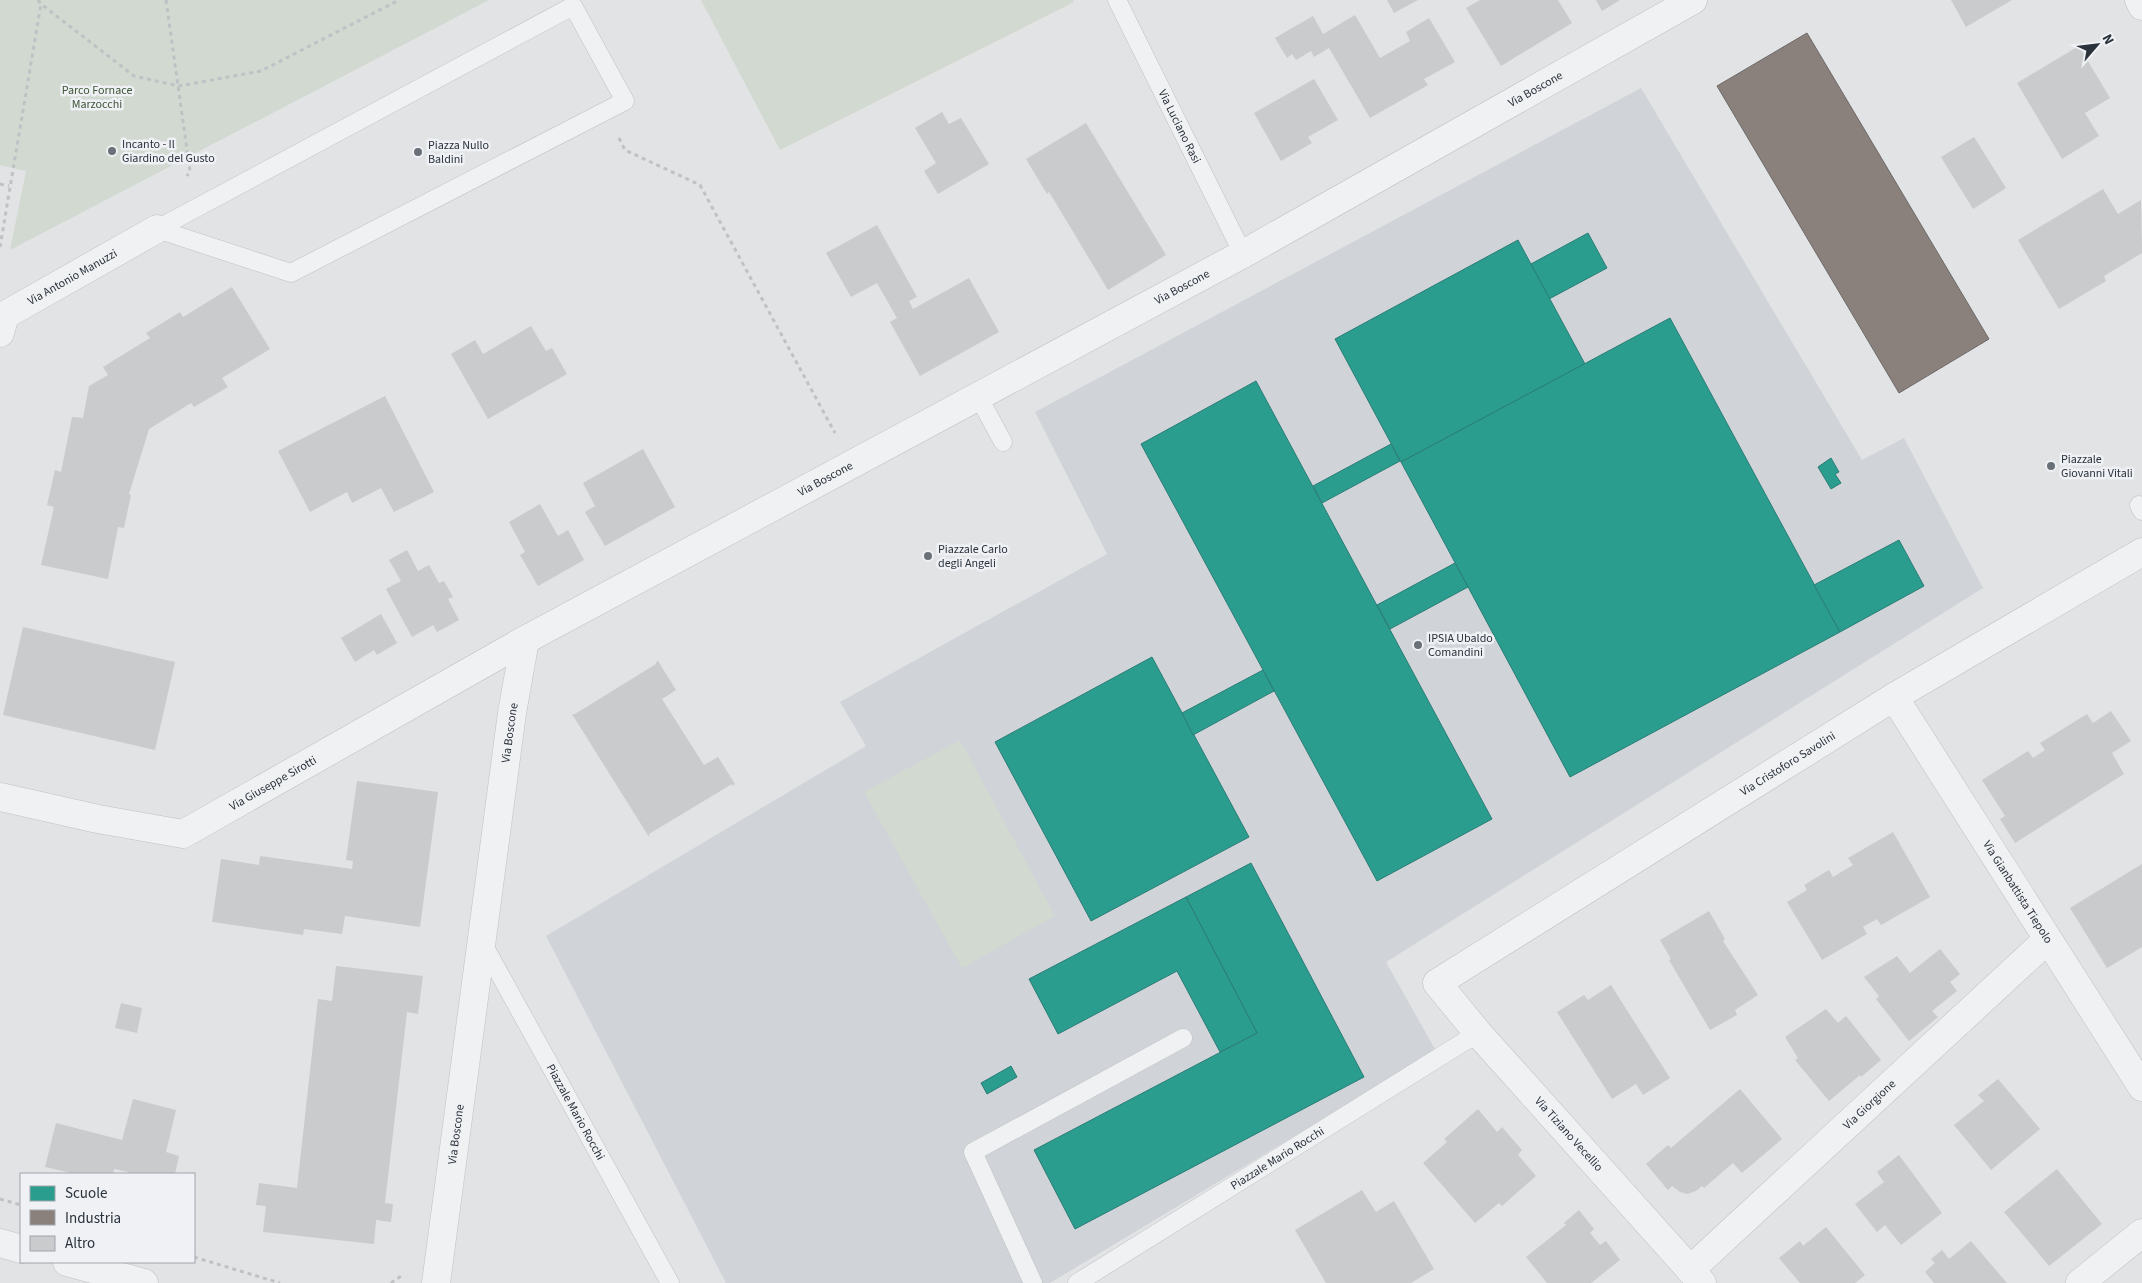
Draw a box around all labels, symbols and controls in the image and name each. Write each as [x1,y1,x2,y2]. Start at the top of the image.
north arrow [2072,20,2122,70]
text: N [2097,31,2119,48]
street label: Via Boscone [1505,67,1566,112]
park label: Parco Fornace Marzocchi [62,82,132,113]
street label: Via Luciano Rasi [1154,87,1205,167]
place label: Incanto - Il Giardino del Gusto [122,136,215,167]
place label: Piazza Nullo Baldini [428,137,489,168]
marker: Incanto - Il Giardino del Gusto [106,145,118,157]
marker: Piazza Nullo Baldini [412,146,424,158]
street label: Via Antonio Manuzzi [25,245,121,310]
street label: Via Boscone [1151,265,1213,309]
place label: Piazzale Giovanni Vitali [2061,451,2133,482]
street label: Via Boscone [795,457,856,501]
marker: Piazzale Giovanni Vitali [2045,460,2057,472]
place label: Piazzale Carlo degli Angeli [938,541,1008,572]
marker: Piazzale Carlo degli Angeli [922,550,934,562]
place label: IPSIA Ubaldo Comandini [1428,630,1493,661]
marker: IPSIA Ubaldo Comandini [1412,639,1424,651]
street label: Via Boscone [497,702,523,764]
street label: Via Cristoforo Savolini [1737,728,1839,800]
street label: Via Giuseppe Sirotti [226,752,320,815]
street label: Via Gianbattista Tiepolo [1978,837,2057,947]
street label: Piazzale Mario Rocchi [542,1061,609,1163]
street label: Via Giorgione [1839,1076,1900,1134]
street label: Via Tiziano Vecellio [1530,1093,1607,1175]
street label: Via Boscone [444,1103,469,1165]
street label: Piazzale Mario Rocchi [1227,1123,1328,1194]
legend [20,1173,195,1263]
text: Scuole [65,1183,107,1204]
text: Industria [65,1208,121,1229]
text: Altro [65,1233,95,1254]

